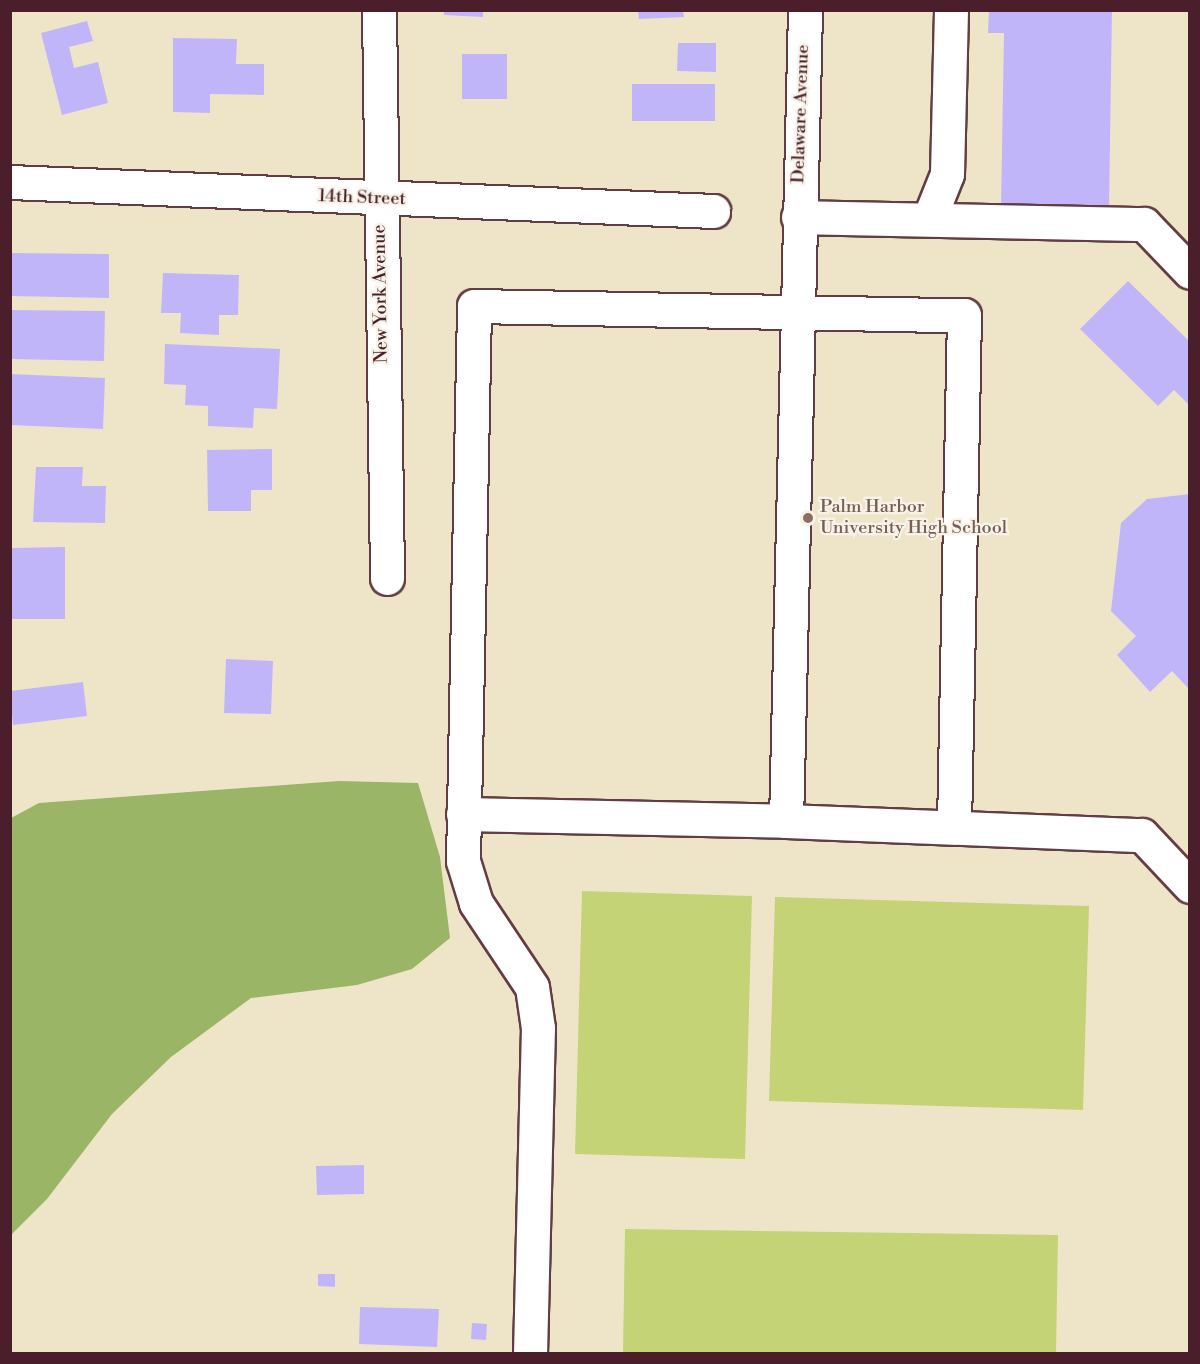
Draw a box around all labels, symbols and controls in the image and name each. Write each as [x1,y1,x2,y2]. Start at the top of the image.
street label: Delaware Avenue [788,44,814,184]
street label: 14th Street [318,186,406,210]
street label: New York Avenue [369,224,393,364]
place label: Palm Harbor University High School [820,497,1007,540]
marker: Palm Harbor University High School [801,511,815,525]

